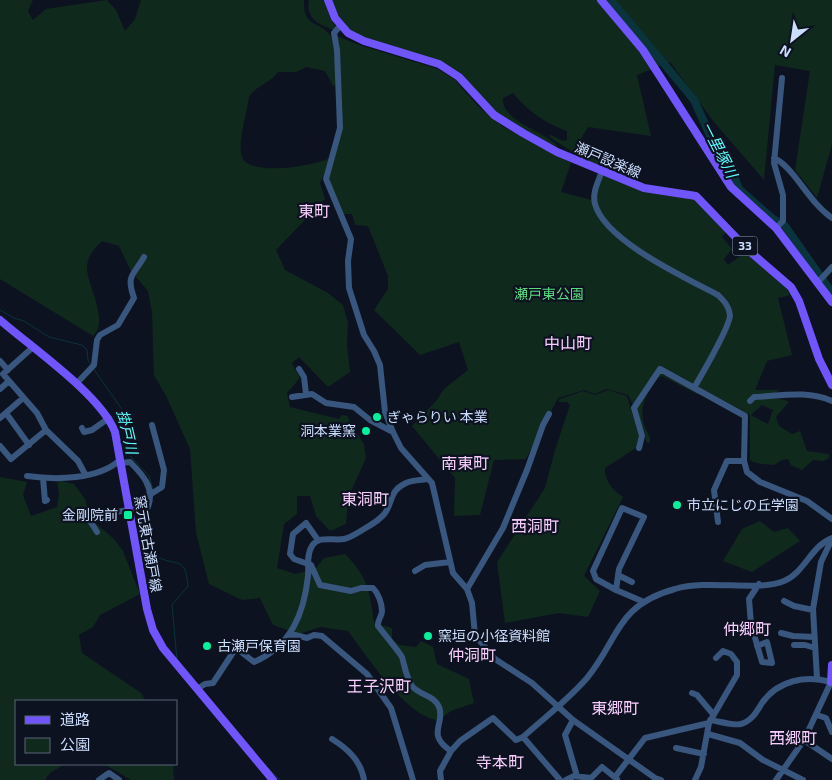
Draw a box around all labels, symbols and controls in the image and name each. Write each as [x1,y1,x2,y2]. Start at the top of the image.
north arrow [767,15,817,65]
text: N [777,42,794,62]
water label: 一里塚川 [698,119,742,182]
street label: 瀬戸設楽線 [573,138,644,181]
district label: 東町 [298,201,330,220]
road number: 33 [732,237,758,256]
park label: 瀬戸東公園 [514,285,584,302]
district label: 中山町 [544,333,592,352]
water label: 掛戸川 [114,408,142,458]
place label: ぎゃらりい 本業 [387,408,488,425]
marker: ぎゃらりい 本業 [371,411,383,423]
place label: 洞本業窯 [300,422,356,439]
marker: 洞本業窯 [360,425,372,437]
district label: 南東町 [441,453,489,472]
district label: 東洞町 [341,489,389,508]
street label: 窯元東古瀬戸線 [132,494,165,594]
place label: 市立にじの丘学園 [687,496,799,513]
marker: 市立にじの丘学園 [671,499,683,511]
place label: 金剛院前 [62,506,118,523]
marker: 金剛院前 [122,509,134,521]
district label: 西洞町 [511,516,559,535]
district label: 仲郷町 [723,619,771,638]
place label: 窯垣の小径資料館 [438,627,550,644]
marker: 窯垣の小径資料館 [422,630,434,642]
place label: 古瀬戸保育園 [217,637,301,654]
marker: 古瀬戸保育園 [201,640,213,652]
district label: 仲洞町 [448,645,496,664]
district label: 王子沢町 [347,676,411,695]
district label: 東郷町 [591,698,639,717]
legend [15,700,178,765]
text: 道路 [60,710,90,728]
district label: 西郷町 [769,728,817,747]
text: 公園 [60,735,90,753]
district label: 寺本町 [476,752,524,771]

